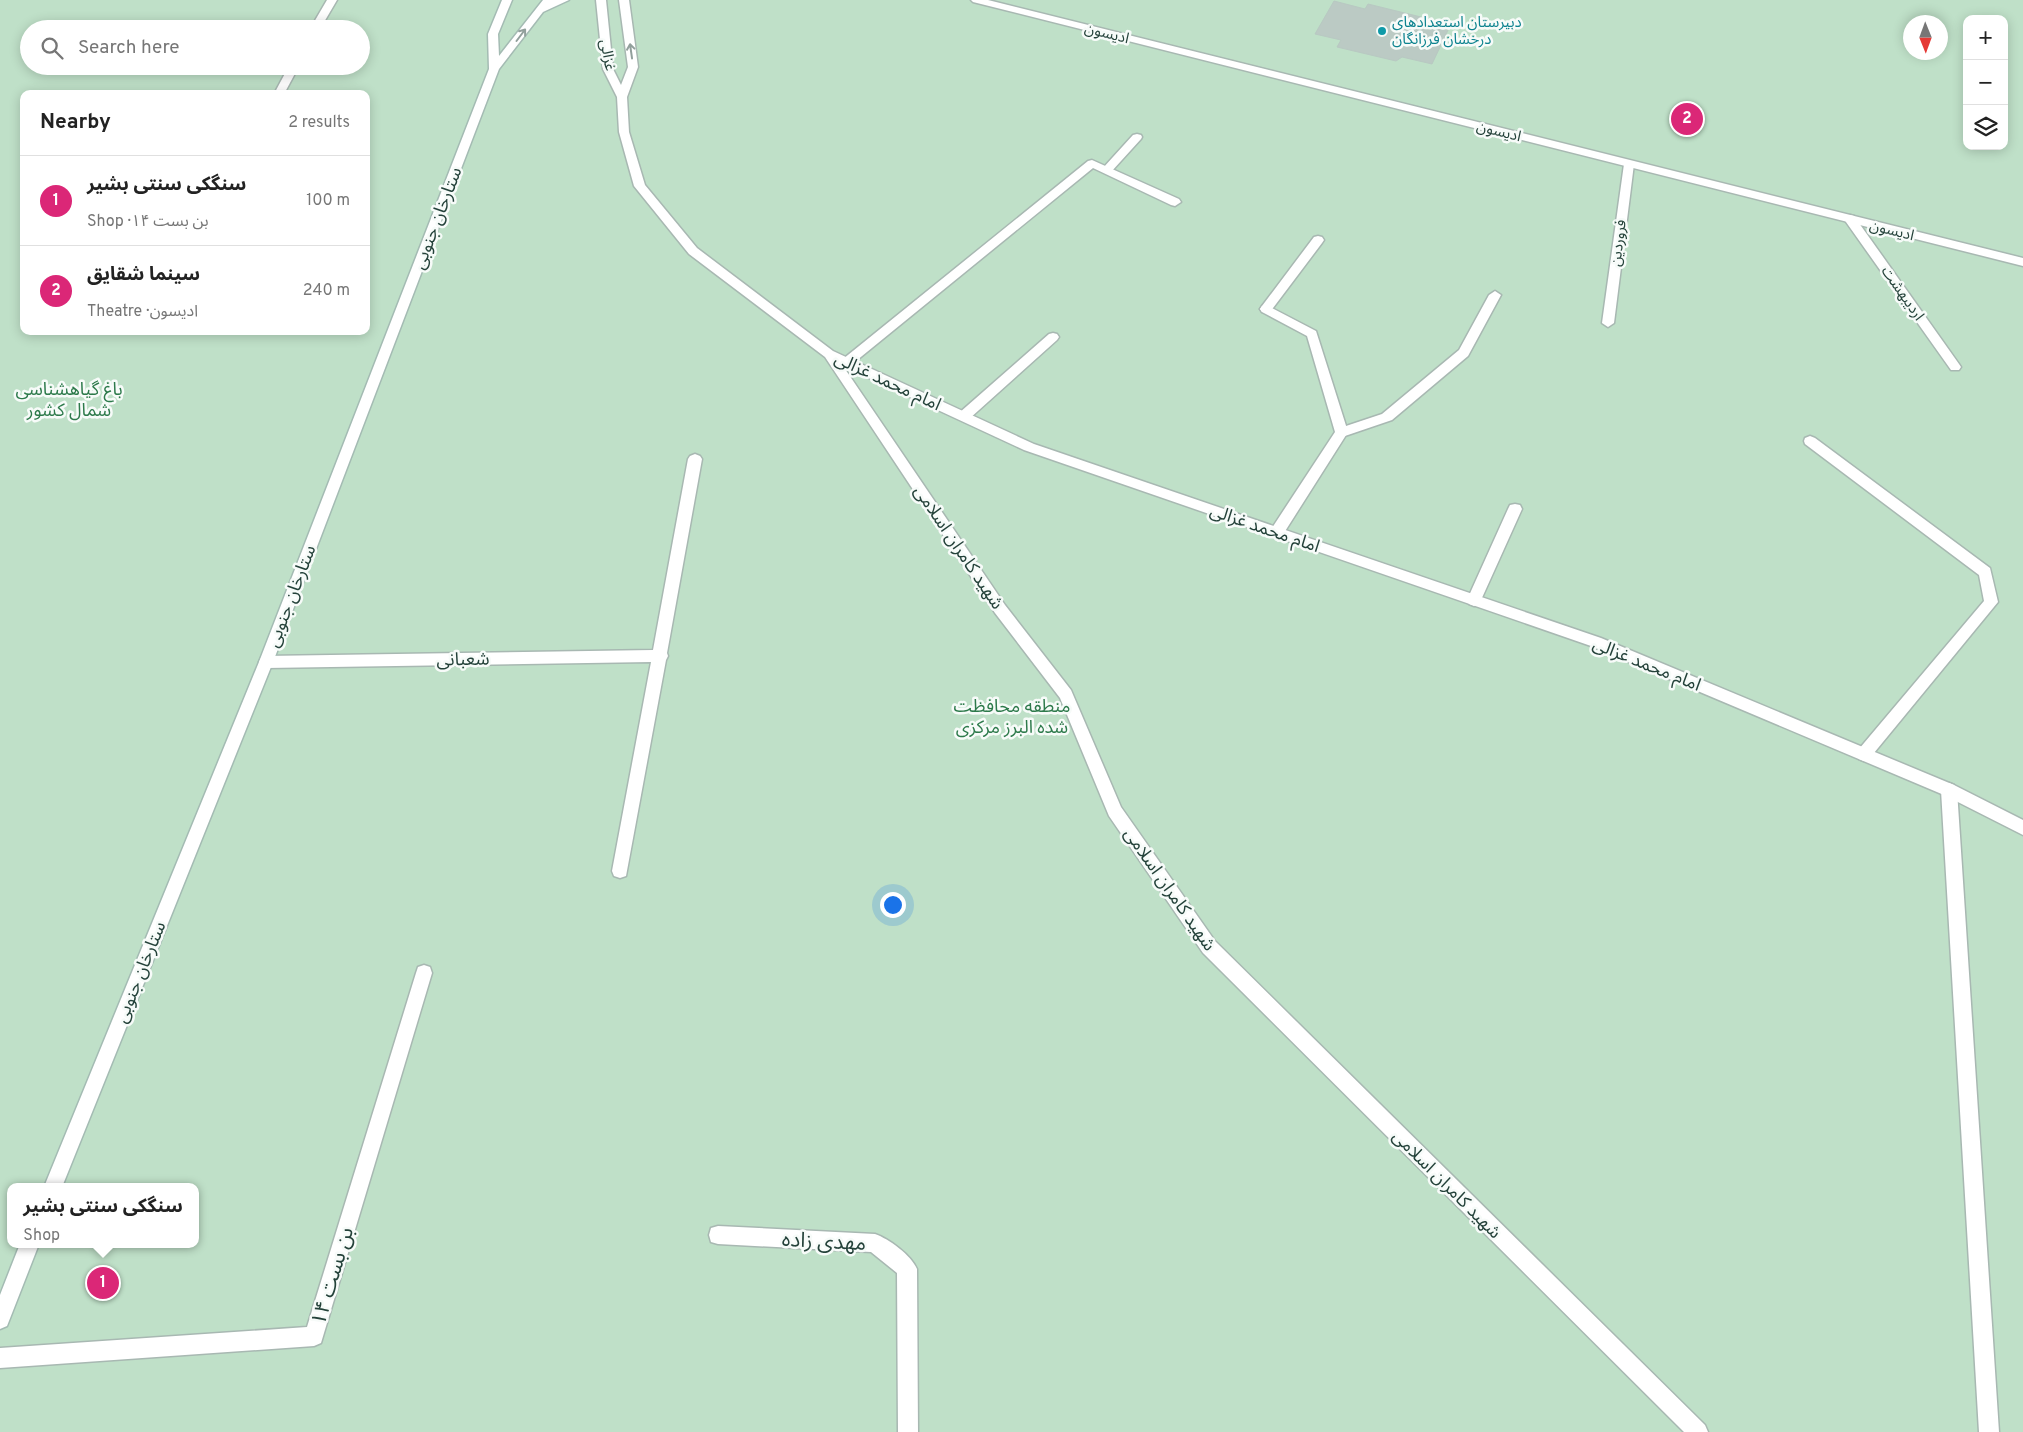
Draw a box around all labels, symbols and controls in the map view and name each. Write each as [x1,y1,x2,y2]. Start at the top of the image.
place label: دبیرستان استعدادهای درخشان فرزانگان [1392,14,1522,50]
north arrow [1903,15,1948,60]
map controls [1963,15,2008,150]
button: + [1963,15,2008,60]
search box [20,20,370,75]
street label: ادیسون [1082,20,1131,49]
marker: دبیرستان استعدادهای درخشان فرزانگان [1376,25,1388,37]
one-way arrow [516,29,527,42]
icon: search [38,34,66,62]
text: Search here [78,36,180,60]
street label: غزالی [594,38,619,73]
one-way arrow [626,43,636,59]
button: − [1963,60,2008,105]
pin: 2 [1671,100,1703,138]
button: layers [1963,105,2008,150]
text: Nearby [40,109,111,136]
text: 2 results [288,113,350,133]
street label: ادیسون [1474,118,1523,147]
street label: ستارخان جنوبی [408,164,468,273]
text: سنگکی سنتی بشیر [87,173,246,197]
text: 1 [53,191,59,211]
text: 100 m [306,191,350,211]
text: Shop · بن بست ۱۴ [87,212,208,232]
street label: ادیسون [1867,217,1916,246]
street label: فروردین [1607,218,1632,268]
text: سینما شقایق [87,263,200,287]
street label: اردیبهشت [1876,263,1927,325]
text: 2 [51,281,61,301]
text: 240 m [303,281,350,301]
text: Theatre · ادیسون [87,302,198,322]
street label: امام محمد غزالی [830,348,944,418]
park label: باغ گیاهشناسی شمال کشور [15,379,123,423]
street label: شهید کامران اسلامی [908,481,1008,614]
street label: امام محمد غزالی [1206,500,1323,560]
street label: ستارخان جنوبی [262,542,322,651]
street label: امام محمد غزالی [1588,633,1704,699]
street label: شعبانی [436,649,490,672]
park label: منطقه محافظت شده البرز مرکزی [954,696,1070,740]
street label: شهید کامران اسلامی [1118,824,1220,956]
your location [880,892,906,918]
street label: ستارخان جنوبی [111,918,172,1027]
street label: شهید کامران اسلامی [1386,1126,1505,1245]
popup [7,1183,199,1248]
text: سنگکی سنتی بشیر [23,1195,183,1219]
street label: بن بست ۱۴ [306,1224,361,1329]
text: Shop [23,1226,60,1246]
street label: مهدی زاده [781,1227,867,1258]
pin: 1 [87,1264,119,1302]

